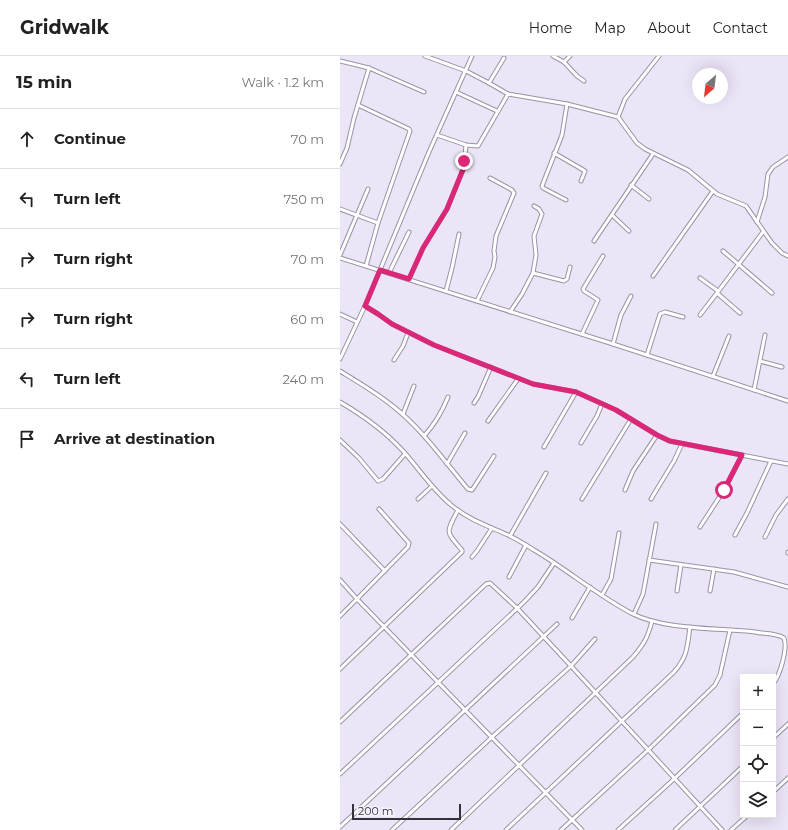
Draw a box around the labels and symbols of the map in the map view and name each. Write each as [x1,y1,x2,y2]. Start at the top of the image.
north arrow [692,68,728,104]
route end [455,152,473,170]
route start [715,481,733,499]
scale bar [352,802,461,821]

